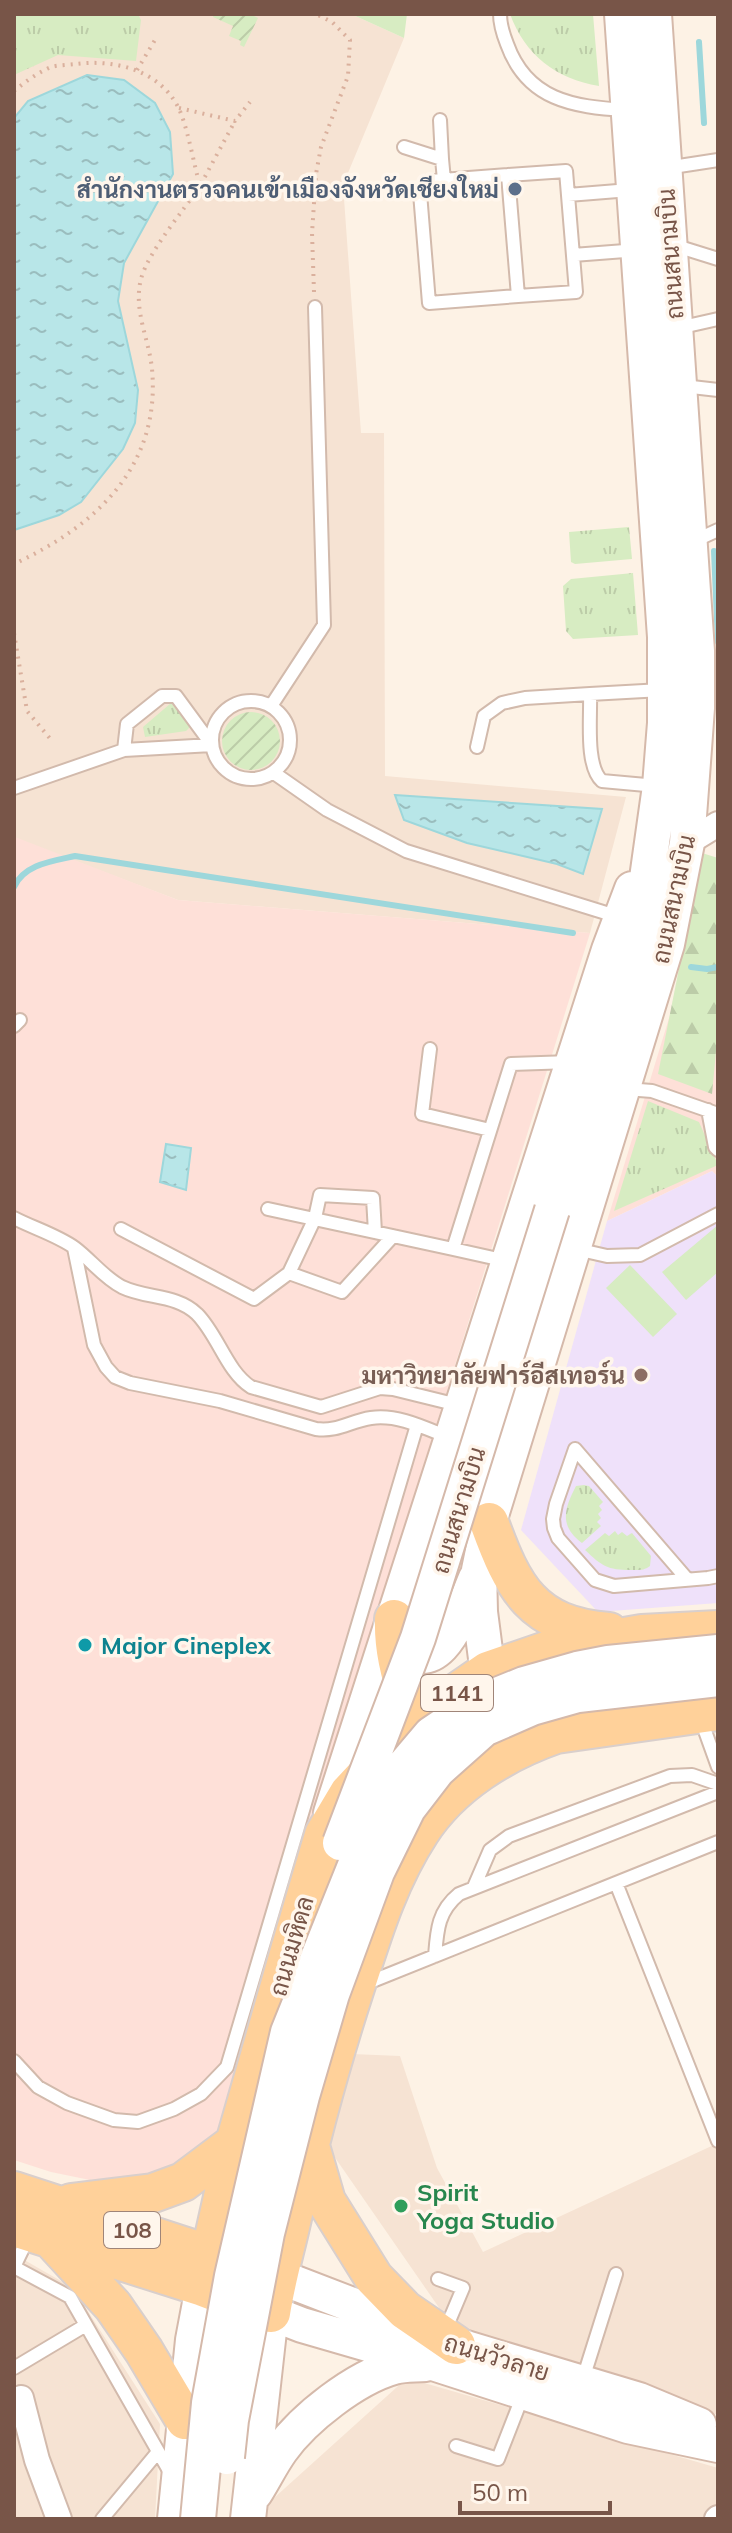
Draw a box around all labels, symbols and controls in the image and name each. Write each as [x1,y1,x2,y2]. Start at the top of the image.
place label: สำนักงานตรวจคนเข้าเมืองจังหวัดเชียงใหม่ [77,174,499,204]
marker: สำนักงานตรวจคนเข้าเมืองจังหวัดเชียงใหม่ [506,180,524,198]
street label: ถนนสนามบิน [650,188,690,320]
street label: ถนนสนามบิน [645,832,701,966]
place label: มหาวิทยาลัยฟาร์อีสเทอร์น [361,1360,625,1390]
marker: มหาวิทยาลัยฟาร์อีสเทอร์น [632,1366,650,1384]
street label: ถนนสนามบิน [425,1443,491,1577]
place label: Major Cineplex [101,1630,272,1660]
marker: Major Cineplex [76,1636,94,1654]
road number: 1141 [421,1675,493,1711]
street label: ถนนมหิดล [262,1893,320,1999]
place label: Spirit Yoga Studio [416,2177,555,2235]
marker: Spirit Yoga Studio [392,2197,410,2215]
road number: 108 [104,2212,160,2248]
street label: ถนนวัวลาย [441,2327,553,2387]
scale bar [460,2465,610,2515]
text: 50 m [472,2477,528,2507]

